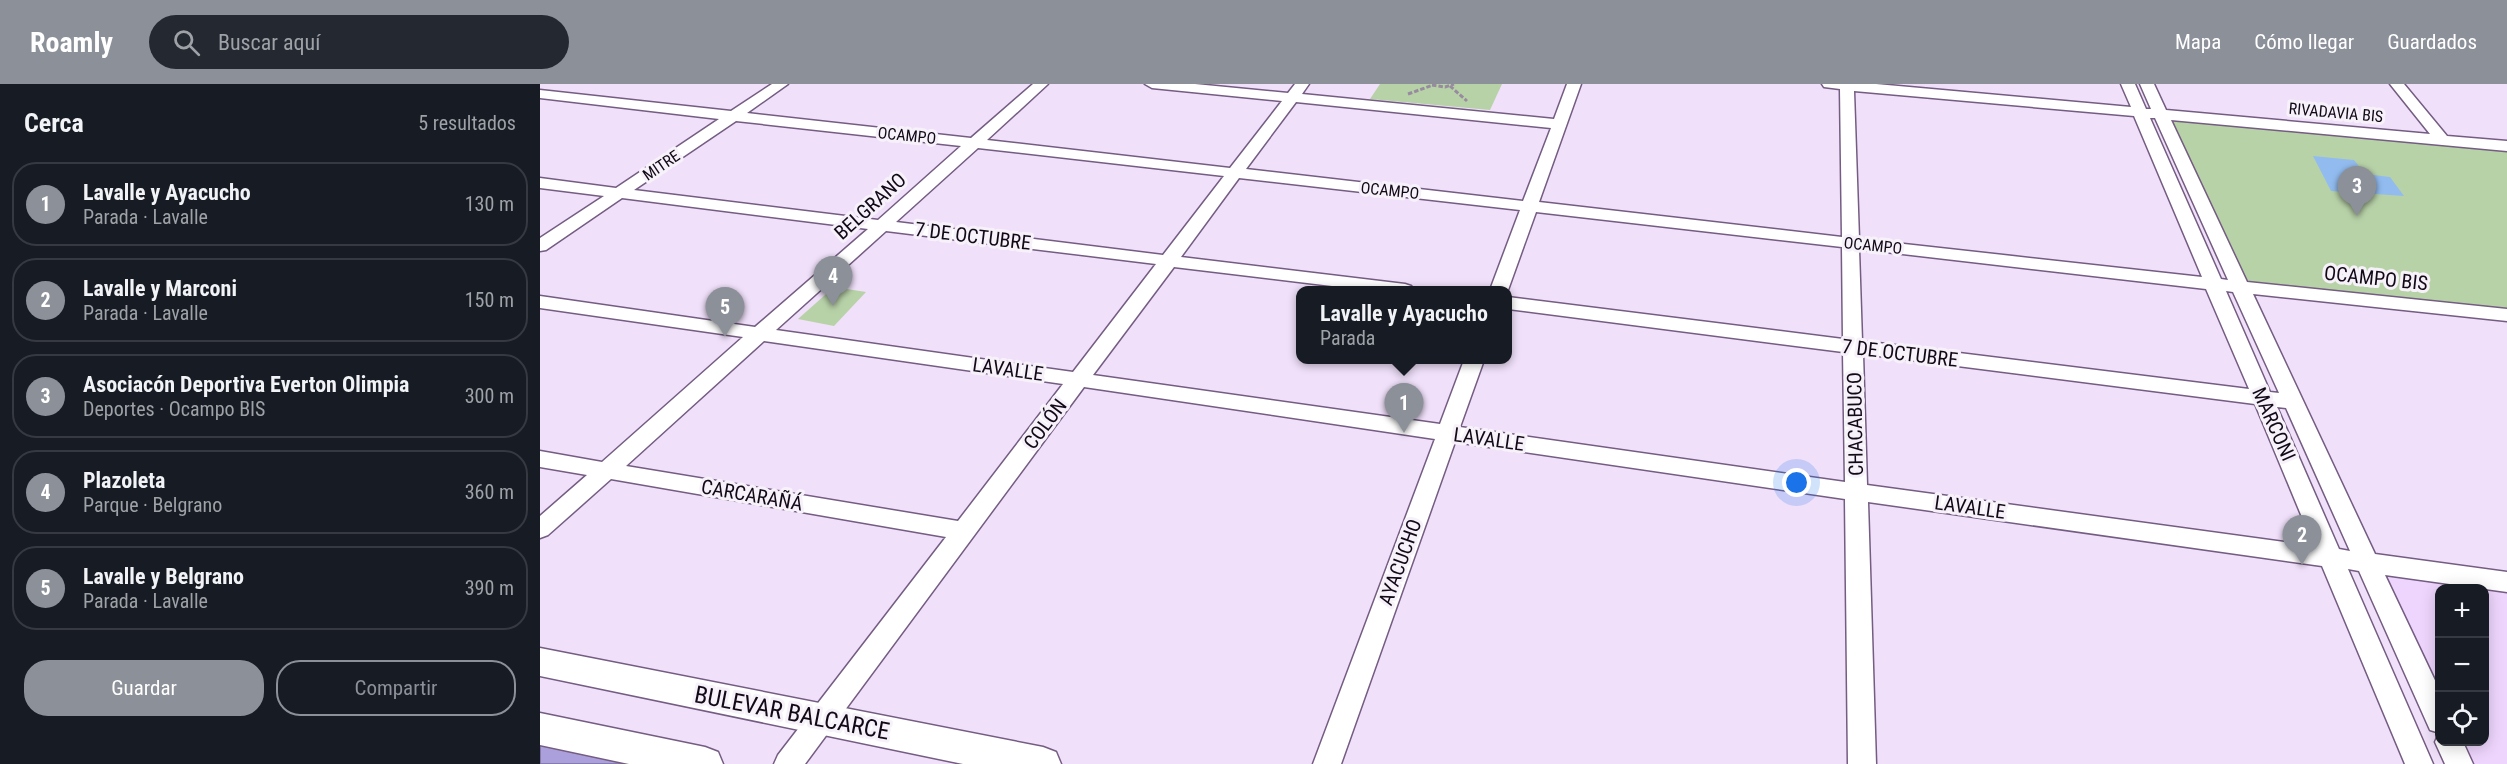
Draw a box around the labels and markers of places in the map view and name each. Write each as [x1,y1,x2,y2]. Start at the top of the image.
pin: 3 [2338,166,2376,216]
pin: 4 [814,256,852,306]
pin: 5 [706,288,744,337]
pin: 1 [1384,384,1424,433]
pin: 2 [2282,516,2322,565]

